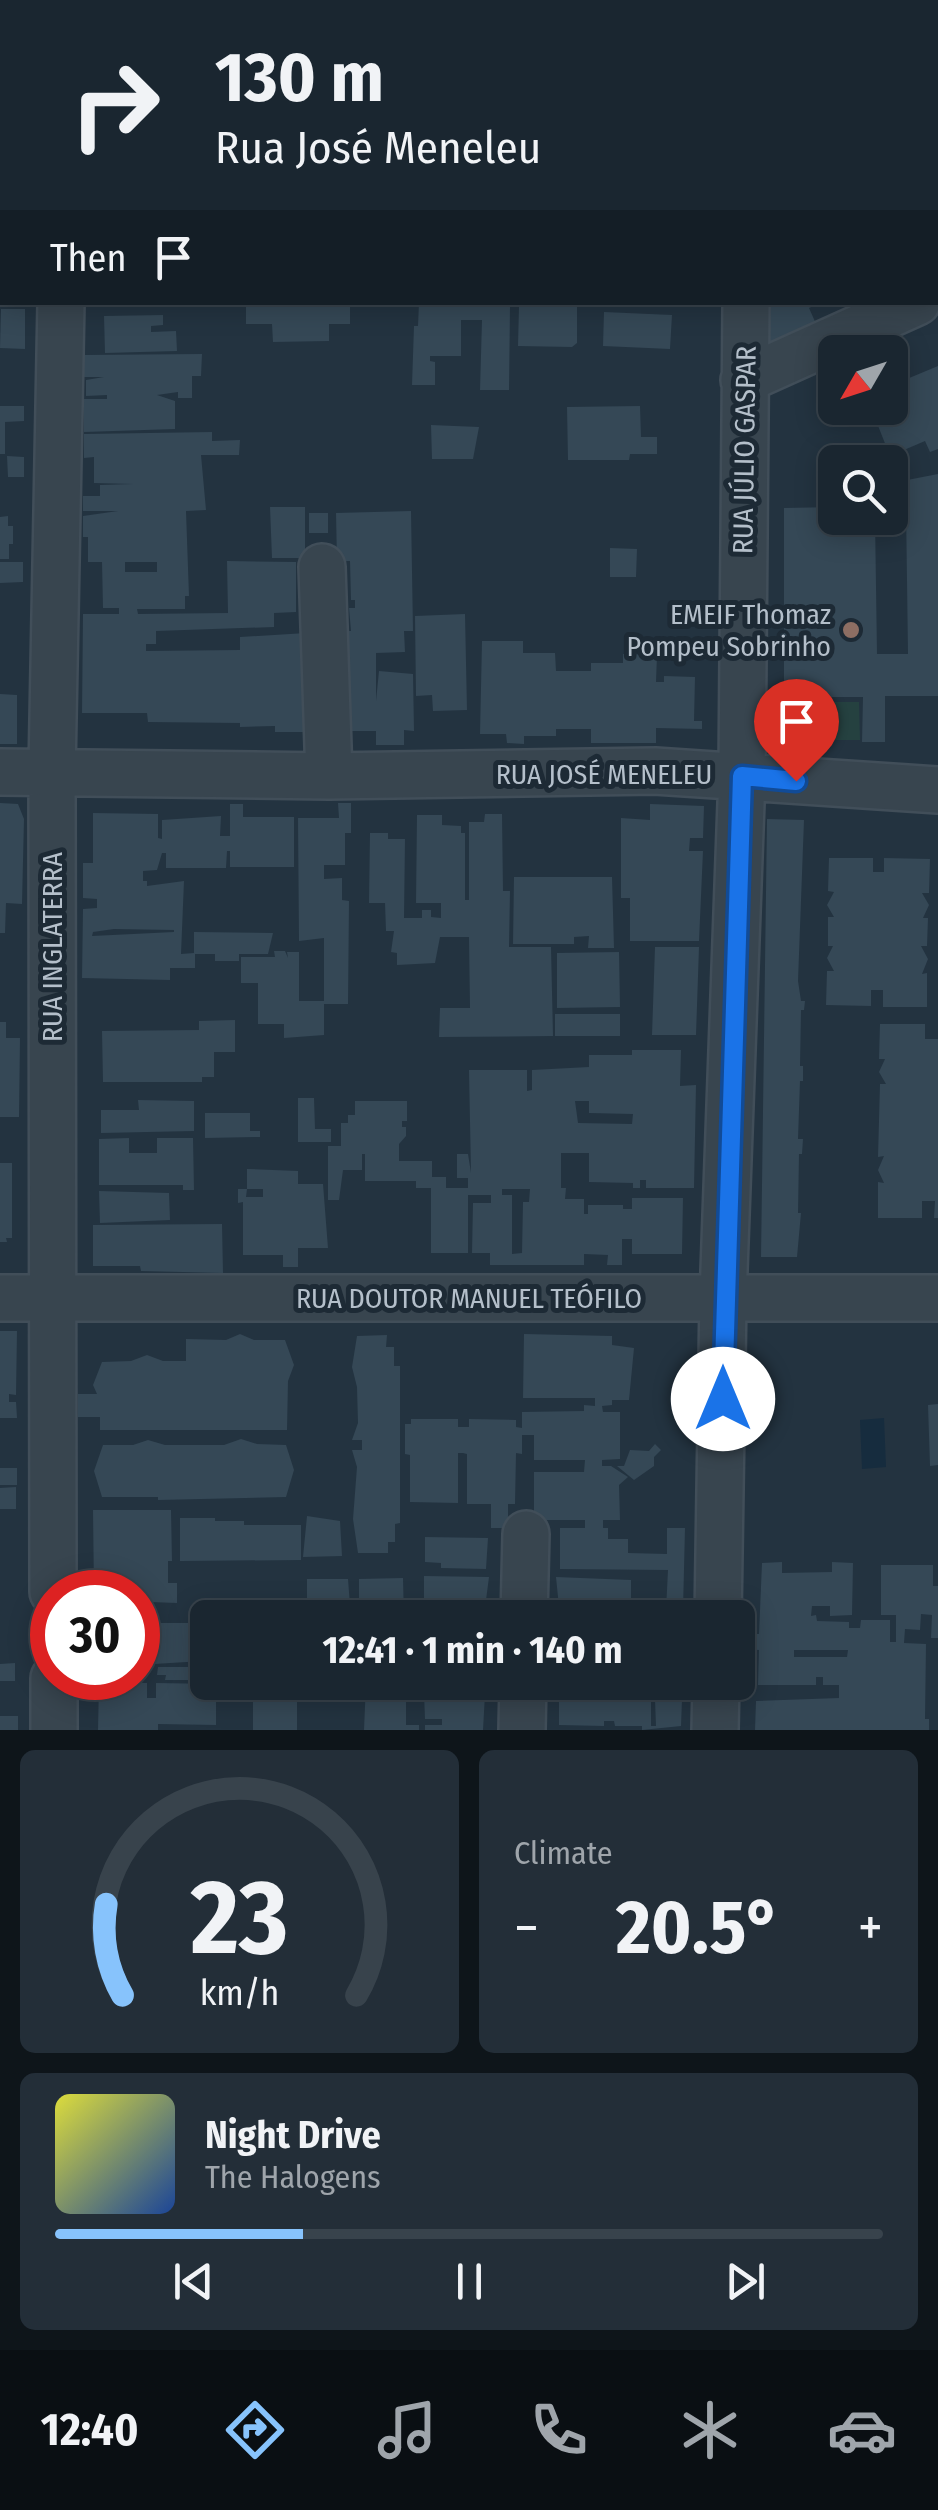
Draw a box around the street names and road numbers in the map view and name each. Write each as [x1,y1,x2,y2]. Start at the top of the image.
street label: RUA JÚLIO GASPAR [726,346,763,554]
street label: RUA JOSÉ MENELEU [496,758,712,791]
street label: RUA INGLATERRA [36,852,69,1042]
street label: RUA DOUTOR MANUEL TEÓFILO [296,1282,642,1315]

